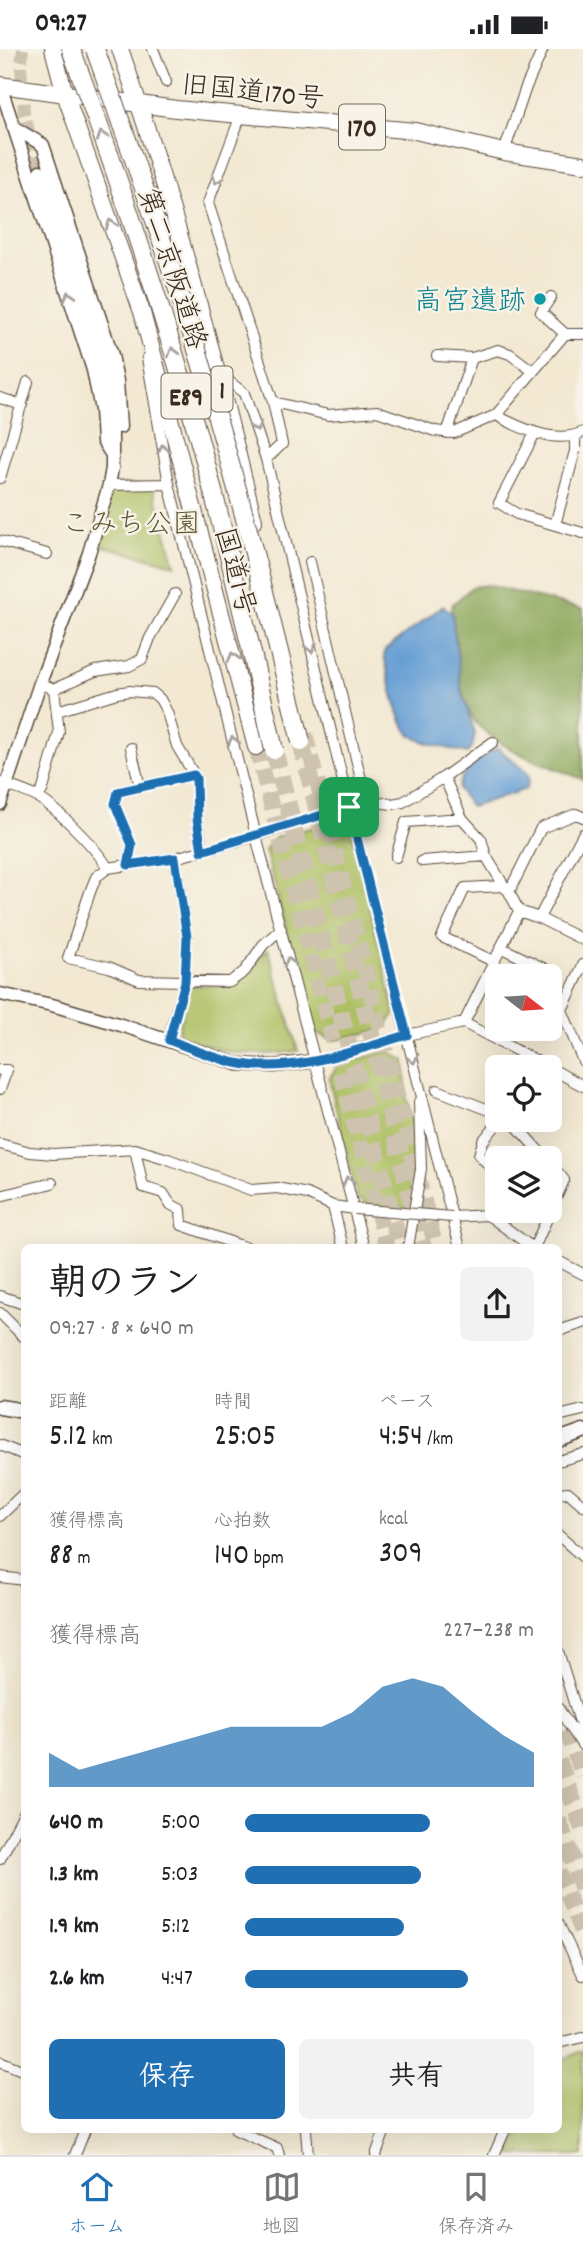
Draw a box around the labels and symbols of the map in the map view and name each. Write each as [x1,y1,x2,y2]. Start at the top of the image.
street label: 旧国道170号 [179,68,326,122]
road number: 170 [339,104,385,149]
one-way arrow [96,130,110,142]
one-way arrow [211,172,225,184]
street label: 第二京阪道路 [124,183,214,356]
one-way arrow [105,219,119,231]
place label: 高宮遺跡 [414,284,526,324]
one-way arrow [63,291,77,303]
marker: 高宮遺跡 [532,291,548,307]
one-way arrow [167,346,182,358]
road number: 1 [212,367,232,411]
road number: E89 [162,373,210,419]
one-way arrow [247,421,262,433]
one-way arrow [156,443,171,455]
park label: こみち公園 [62,507,200,547]
street label: 国道1号 [201,524,263,621]
one-way arrow [303,642,317,654]
one-way arrow [226,651,241,663]
one-way arrow [226,735,241,747]
pin [319,777,379,837]
one-way arrow [283,956,297,968]
north arrow [485,964,562,1041]
one-way arrow [404,1053,419,1065]
one-way arrow [342,1176,356,1188]

